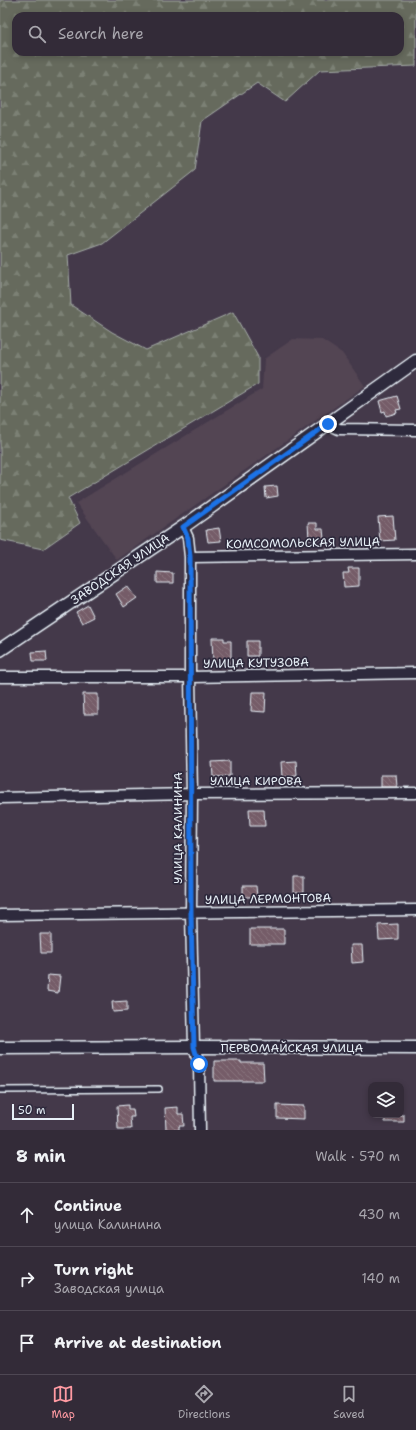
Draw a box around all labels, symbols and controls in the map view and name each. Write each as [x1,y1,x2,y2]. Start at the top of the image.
search box [12,12,404,56]
icon: search [26,23,48,45]
text: Search here [58,24,144,44]
route end [319,415,337,433]
street label: ЗАВОДСКАЯ УЛИЦА [68,530,173,608]
street label: КОМСОМОЛЬСКАЯ УЛИЦА [226,534,381,552]
street label: УЛИЦА КУТУЗОВА [203,654,309,672]
street label: УЛИЦА КАЛИНИНА [170,772,186,884]
street label: УЛИЦА КИРОВА [210,773,302,789]
street label: УЛИЦА ЛЕРМОНТОВА [205,890,331,908]
street label: ПЕРВОМАЙСКАЯ УЛИЦА [221,1040,363,1056]
route start [190,1055,208,1073]
map controls [368,1082,404,1118]
button: layers [368,1082,404,1118]
scale bar [12,1102,74,1121]
text: 50 m [18,1103,46,1118]
text: 8 min [16,1145,66,1167]
text: Walk · 570 m [315,1148,400,1165]
text: Continue [54,1196,122,1216]
icon: ahead [16,1204,38,1226]
text: 430 m [358,1206,400,1223]
text: улица Калинина [54,1216,161,1233]
text: Turn right [54,1260,134,1280]
icon: right [16,1268,38,1290]
text: 140 m [361,1270,400,1287]
text: Заводская улица [54,1280,164,1297]
icon: arrive [16,1332,38,1354]
text: Arrive at destination [54,1333,222,1353]
tab: Map [51,1383,75,1422]
tab: Directions [178,1383,230,1422]
tab: Saved [333,1383,365,1422]

